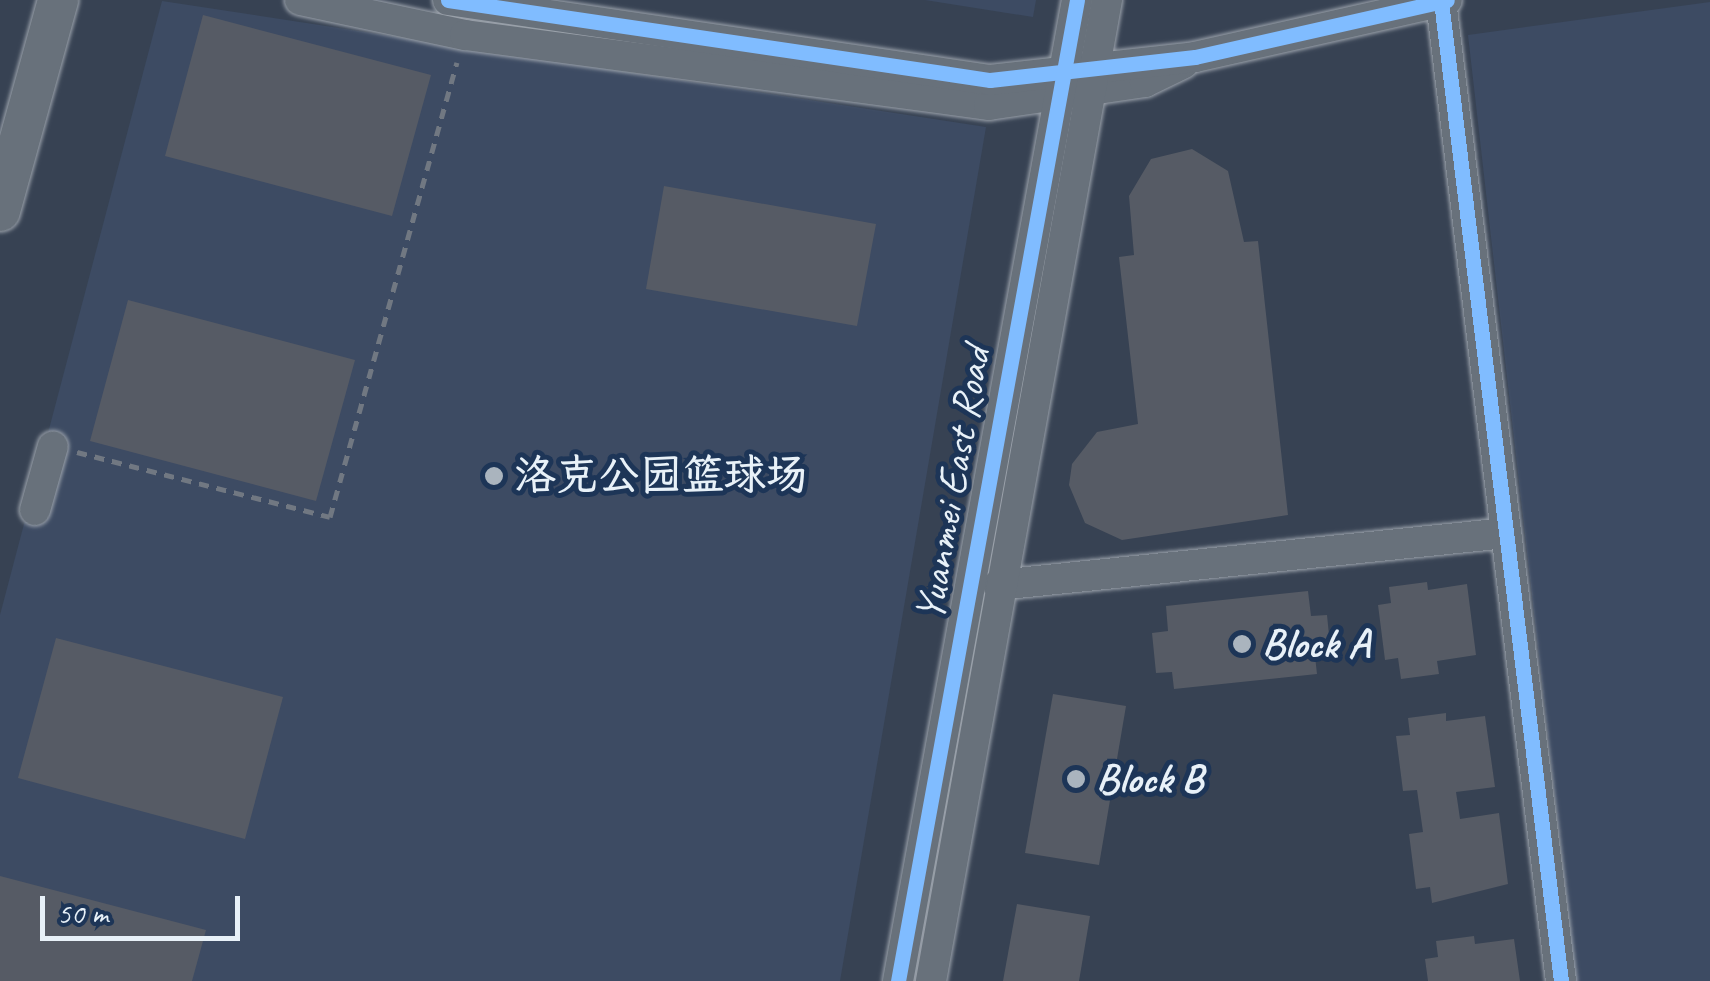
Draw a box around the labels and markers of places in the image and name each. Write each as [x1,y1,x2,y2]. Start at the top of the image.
place label: 洛克公园篮球场 [514,451,808,501]
marker: 洛克公园篮球场 [483,465,505,487]
place label: Block A [1262,619,1370,669]
marker: Block A [1231,633,1253,655]
place label: Block B [1096,754,1204,804]
marker: Block B [1065,768,1087,790]

